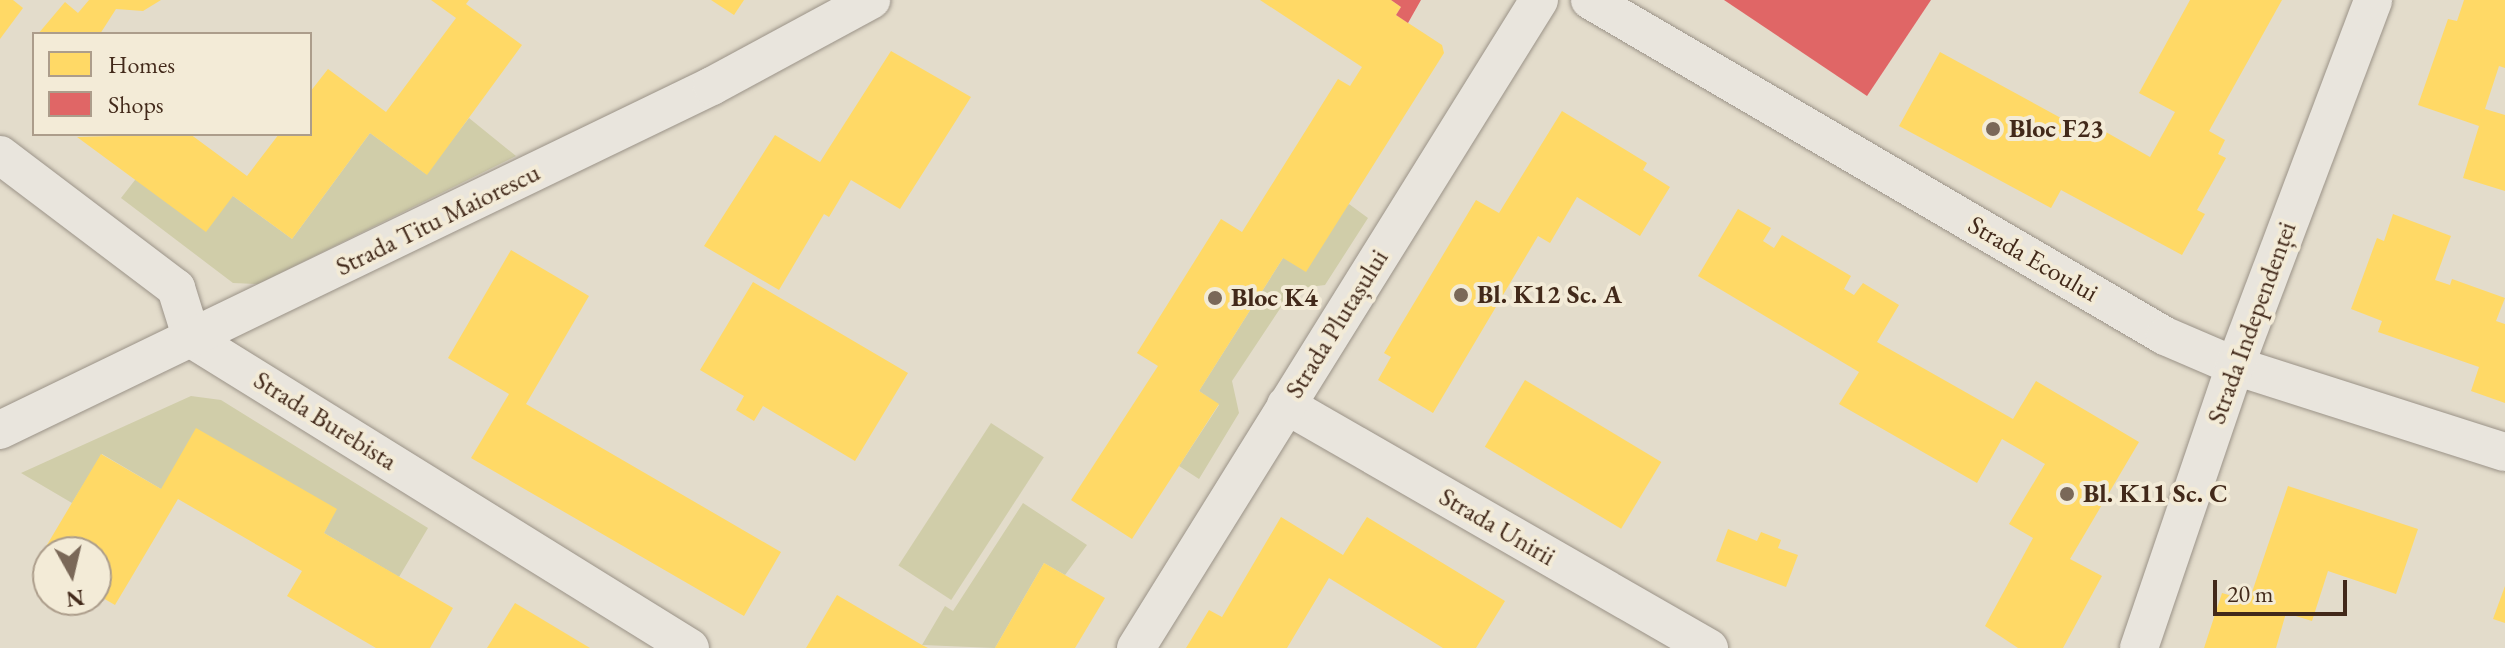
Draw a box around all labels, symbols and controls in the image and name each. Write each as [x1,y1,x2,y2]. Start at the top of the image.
legend [32,32,312,136]
text: Homes [108,49,175,80]
text: Shops [108,89,164,120]
place label: Bloc F23 [2009,113,2104,145]
marker: Bloc F23 [1984,120,2002,138]
street label: Strada Titu Maiorescu [331,157,545,283]
street label: Strada Ecoului [1962,209,2104,309]
street label: Strada Independenței [2201,218,2303,428]
street label: Strada Plutașului [1279,244,1395,404]
place label: Bl. K12 Sc. A [1477,279,1622,311]
place label: Bloc K4 [1231,282,1318,314]
marker: Bl. K12 Sc. A [1452,286,1470,304]
marker: Bloc K4 [1206,289,1224,307]
street label: Strada Burebista [248,365,402,477]
place label: Bl. K11 Sc. C [2083,478,2228,510]
street label: Strada Unirii [1433,481,1561,573]
marker: Bl. K11 Sc. C [2058,485,2076,503]
north arrow [32,536,112,616]
scale bar [2217,564,2351,614]
text: 20 m [2227,578,2274,609]
text: N [64,583,86,614]

